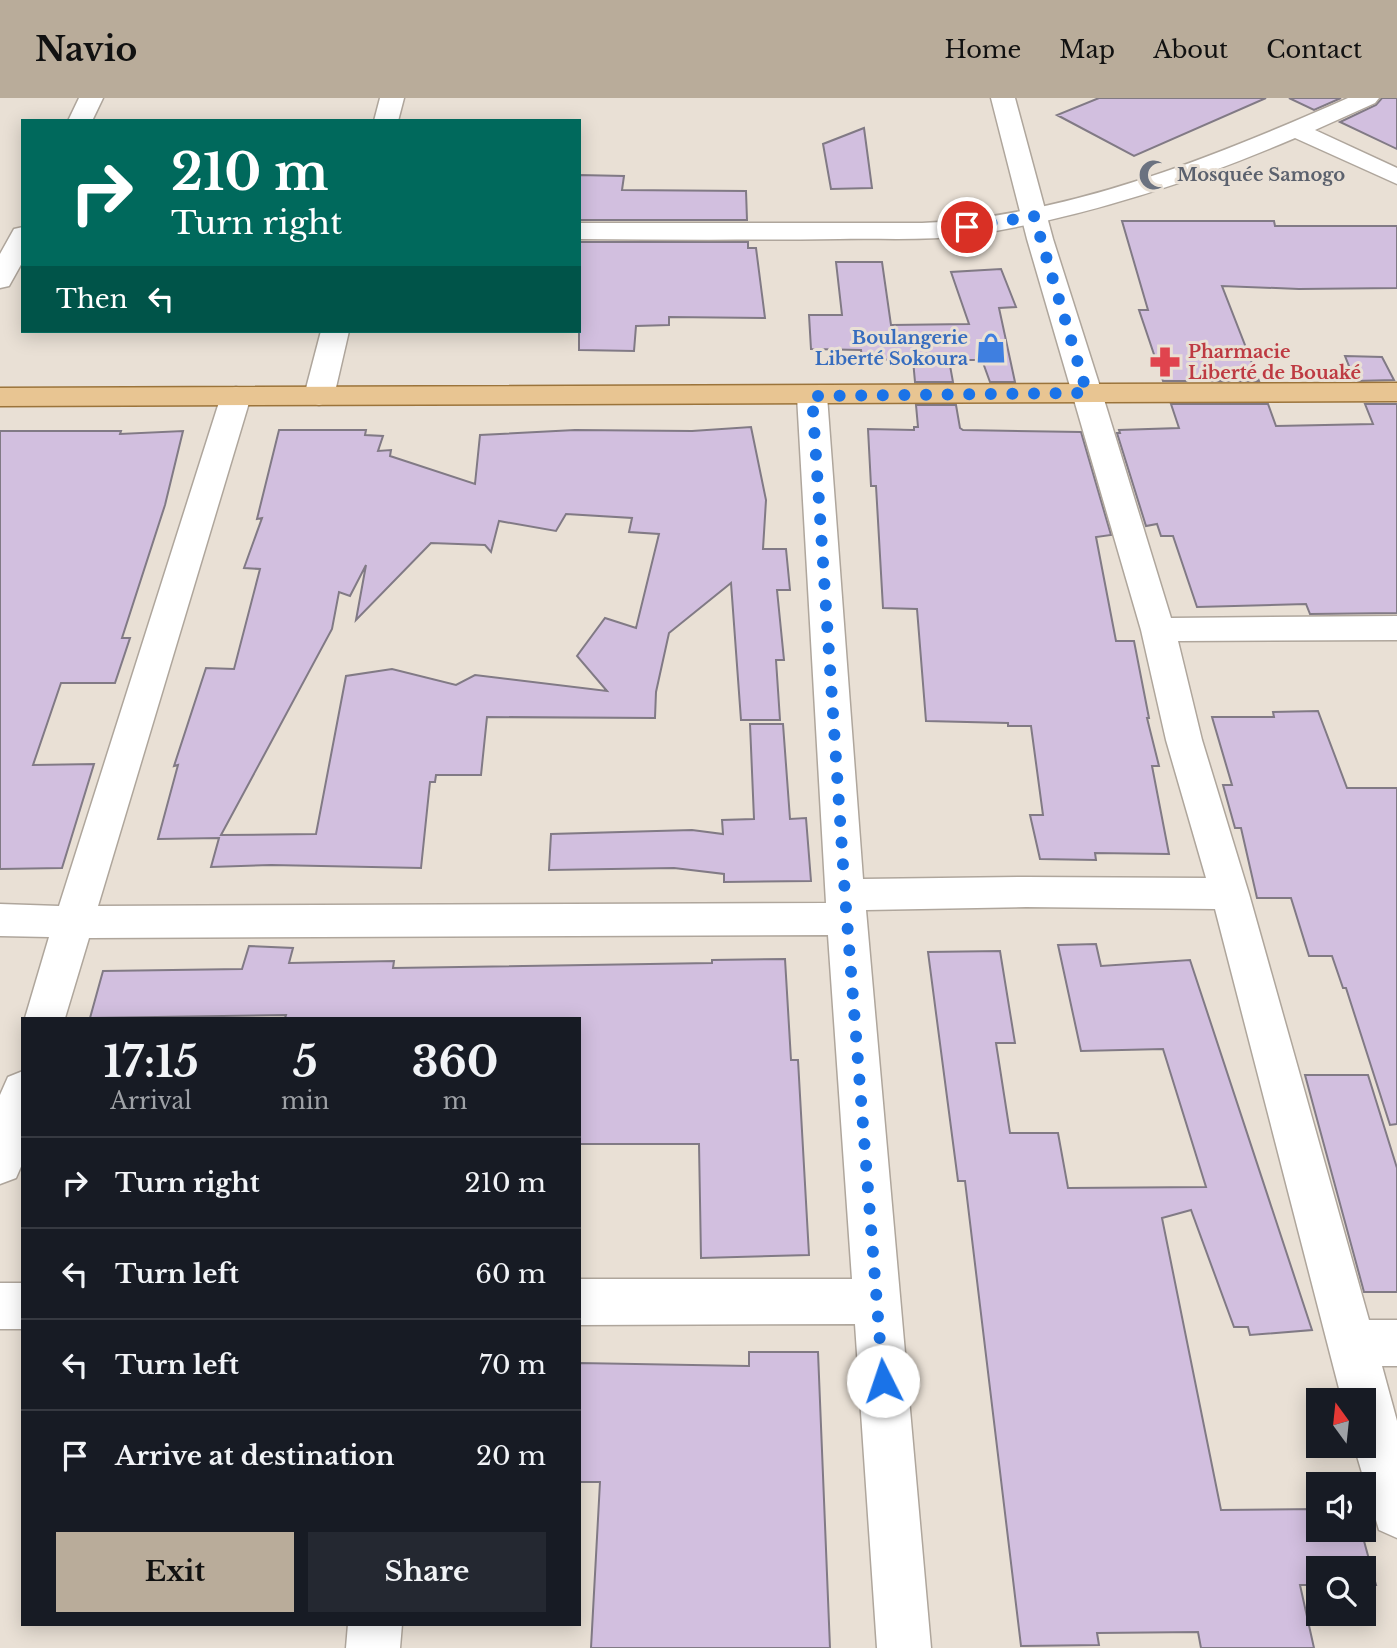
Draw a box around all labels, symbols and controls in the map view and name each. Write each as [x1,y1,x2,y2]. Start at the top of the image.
text: Navio [35,29,137,70]
text: Home [945,35,1021,64]
text: Map [1059,35,1115,64]
text: About [1153,35,1228,64]
text: Contact [1266,35,1362,64]
text: 210 m [171,142,329,203]
icon: right [56,147,147,238]
mosque icon: Mosquée Samogo [1137,158,1171,192]
place label: Mosquée Samogo [1177,164,1345,186]
pin [937,197,997,257]
text: Turn right [171,203,342,243]
icon: arrive [948,208,986,246]
icon: left [142,280,180,318]
text: Then [56,283,128,315]
place label: Boulangerie Liberté Sokoura [815,327,969,370]
shop icon: Boulangerie Liberté Sokoura [974,331,1008,365]
place label: Pharmacie Liberté de Bouaké [1188,341,1361,384]
pharmacy icon: Pharmacie Liberté de Bouaké [1148,345,1182,379]
text: 17:15 [103,1036,199,1088]
text: 5 [293,1036,318,1088]
text: 360 [412,1036,499,1088]
text: Arrival [110,1087,192,1115]
text: min [281,1087,329,1115]
text: m [443,1087,468,1115]
icon: right [56,1164,94,1202]
text: Turn right [115,1167,260,1199]
text: 210 m [464,1167,546,1199]
icon: left [56,1255,94,1293]
text: Turn left [115,1258,239,1290]
text: 60 m [475,1258,546,1290]
position arrow [846,1344,920,1418]
icon: left [56,1346,94,1384]
text: Turn left [115,1349,239,1381]
text: 70 m [479,1349,546,1381]
north arrow [1306,1388,1376,1458]
map controls [1306,1388,1376,1626]
icon: arrive [56,1437,94,1475]
text: Arrive at destination [115,1440,395,1472]
text: 20 m [476,1440,546,1472]
button: sound [1306,1472,1376,1542]
button: Exit [56,1532,294,1612]
button: Share [308,1532,546,1612]
button: search [1306,1556,1376,1626]

